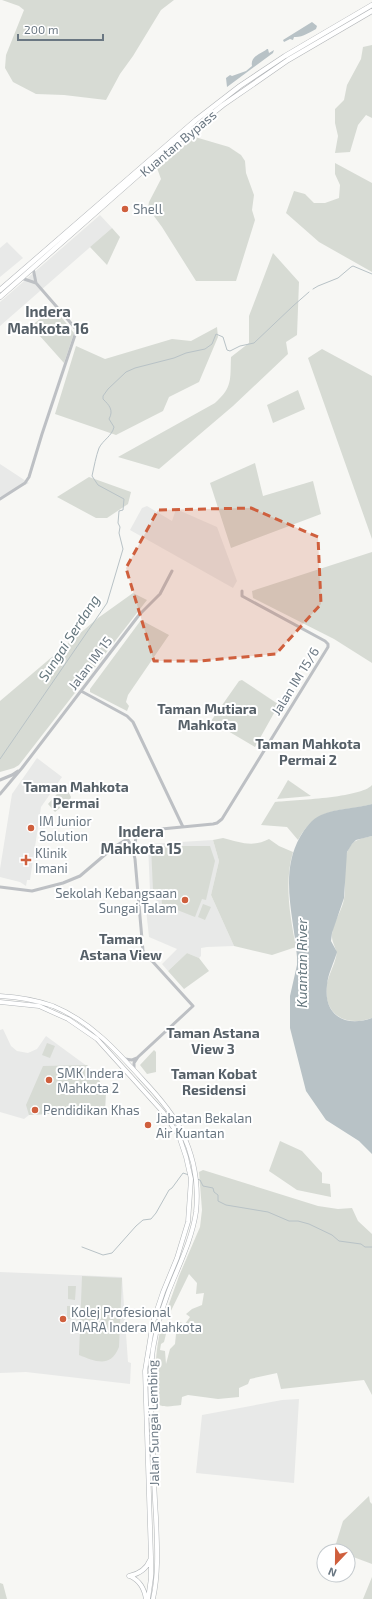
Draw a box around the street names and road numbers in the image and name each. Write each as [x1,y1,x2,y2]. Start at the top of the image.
street label: Kuantan Bypass [136,106,220,180]
street label: Jalan IM 15 [65,633,115,693]
street label: Jalan IM 15/6 [268,644,322,718]
street label: Jalan Sungai Lembing [144,1360,162,1486]

